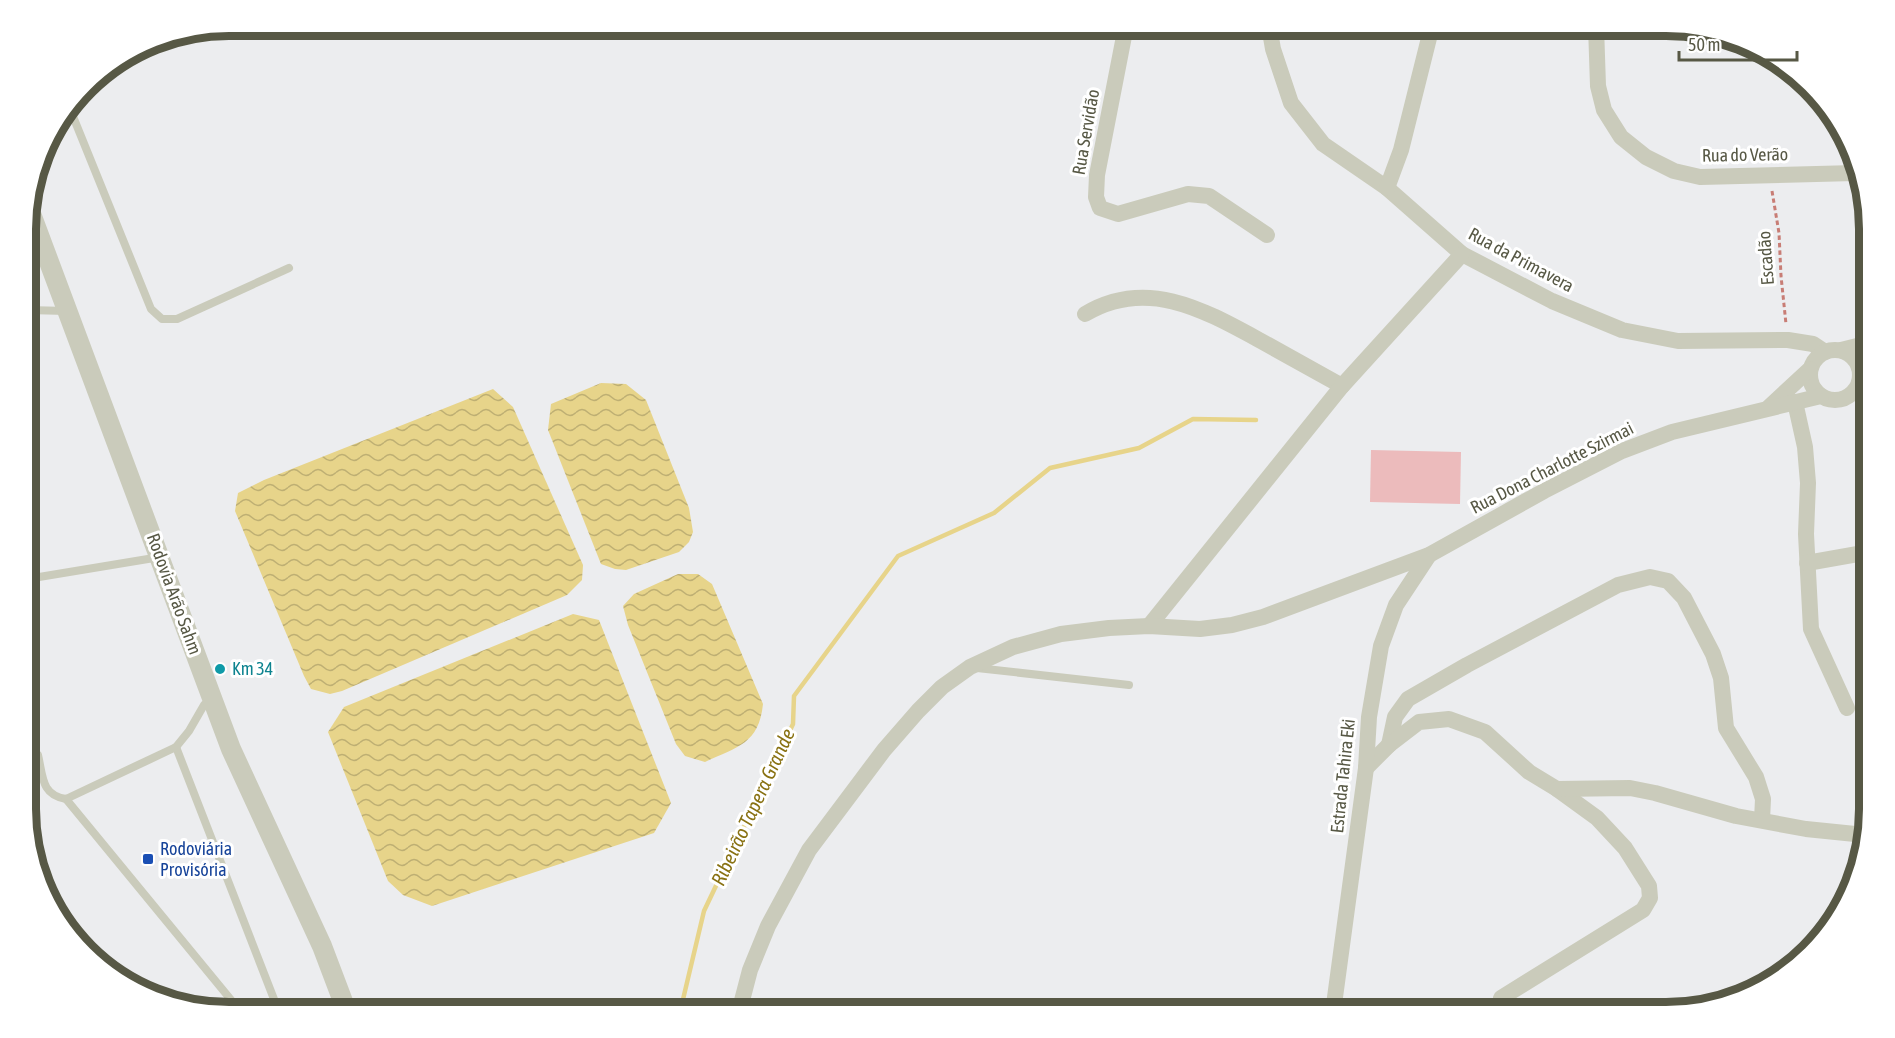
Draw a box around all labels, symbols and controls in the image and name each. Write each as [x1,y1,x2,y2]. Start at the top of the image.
scale bar [1679,24,1798,62]
text: 50 m [1688,34,1720,55]
street label: Rua Servidão [1068,87,1103,176]
street label: Rua do Verão [1702,143,1788,166]
street label: Rua da Primavera [1465,223,1577,296]
street label: Escadão [1753,230,1778,286]
street label: Rua Dona Charlotte Szirmai [1467,417,1637,518]
street label: Rodovia Arão Sahm [143,530,206,657]
place label: Km 34 [232,658,273,679]
marker: Km 34 [213,662,227,676]
street label: Estrada Tahira Eki [1326,718,1359,834]
water label: Ribeirão Tapera Grande [706,725,799,889]
place label: Rodoviária Provisória [160,838,232,880]
marker: Rodoviária Provisória [141,852,155,866]

